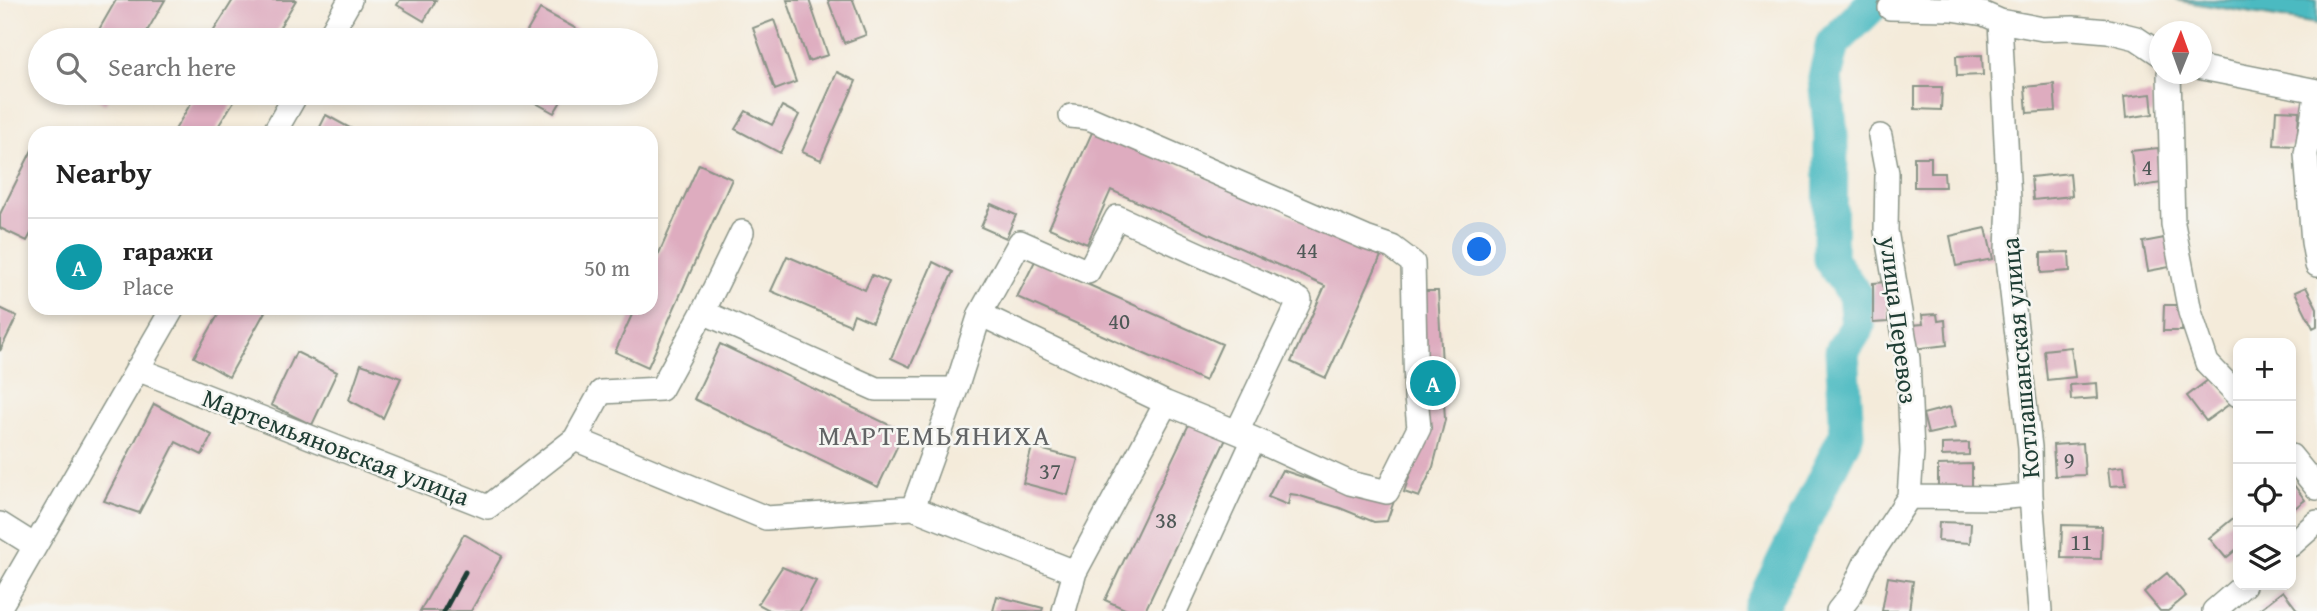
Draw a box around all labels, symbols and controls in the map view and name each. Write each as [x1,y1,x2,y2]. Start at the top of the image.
north arrow [2149,21,2212,84]
search box [28,28,658,105]
text: Search here [108,47,236,86]
icon: search [52,48,90,86]
text: Nearby [56,150,152,194]
house number: 4 [2141,150,2153,183]
text: гаражи [123,231,213,270]
your location [1462,232,1496,266]
house number: 44 [1296,233,1318,266]
street label: улица Перевоз [1870,233,1929,406]
street label: Котлашанская улица [1989,235,2049,480]
text: A [72,251,86,284]
text: 50 m [584,251,630,284]
text: Place [123,270,174,303]
house number: 40 [1108,304,1130,337]
map controls [2233,338,2296,590]
button: + [2233,338,2296,401]
pin: A [1410,357,1456,409]
street label: Мартемьяновская улица [197,378,476,516]
button: − [2233,401,2296,464]
district label: МАРТЕМЬЯНИХА [818,414,1052,455]
house number: 9 [2063,443,2075,476]
house number: 37 [1039,454,1061,487]
button: locate [2233,464,2296,527]
house number: 38 [1155,503,1177,536]
house number: 11 [2070,525,2092,558]
button: layers [2233,527,2296,590]

